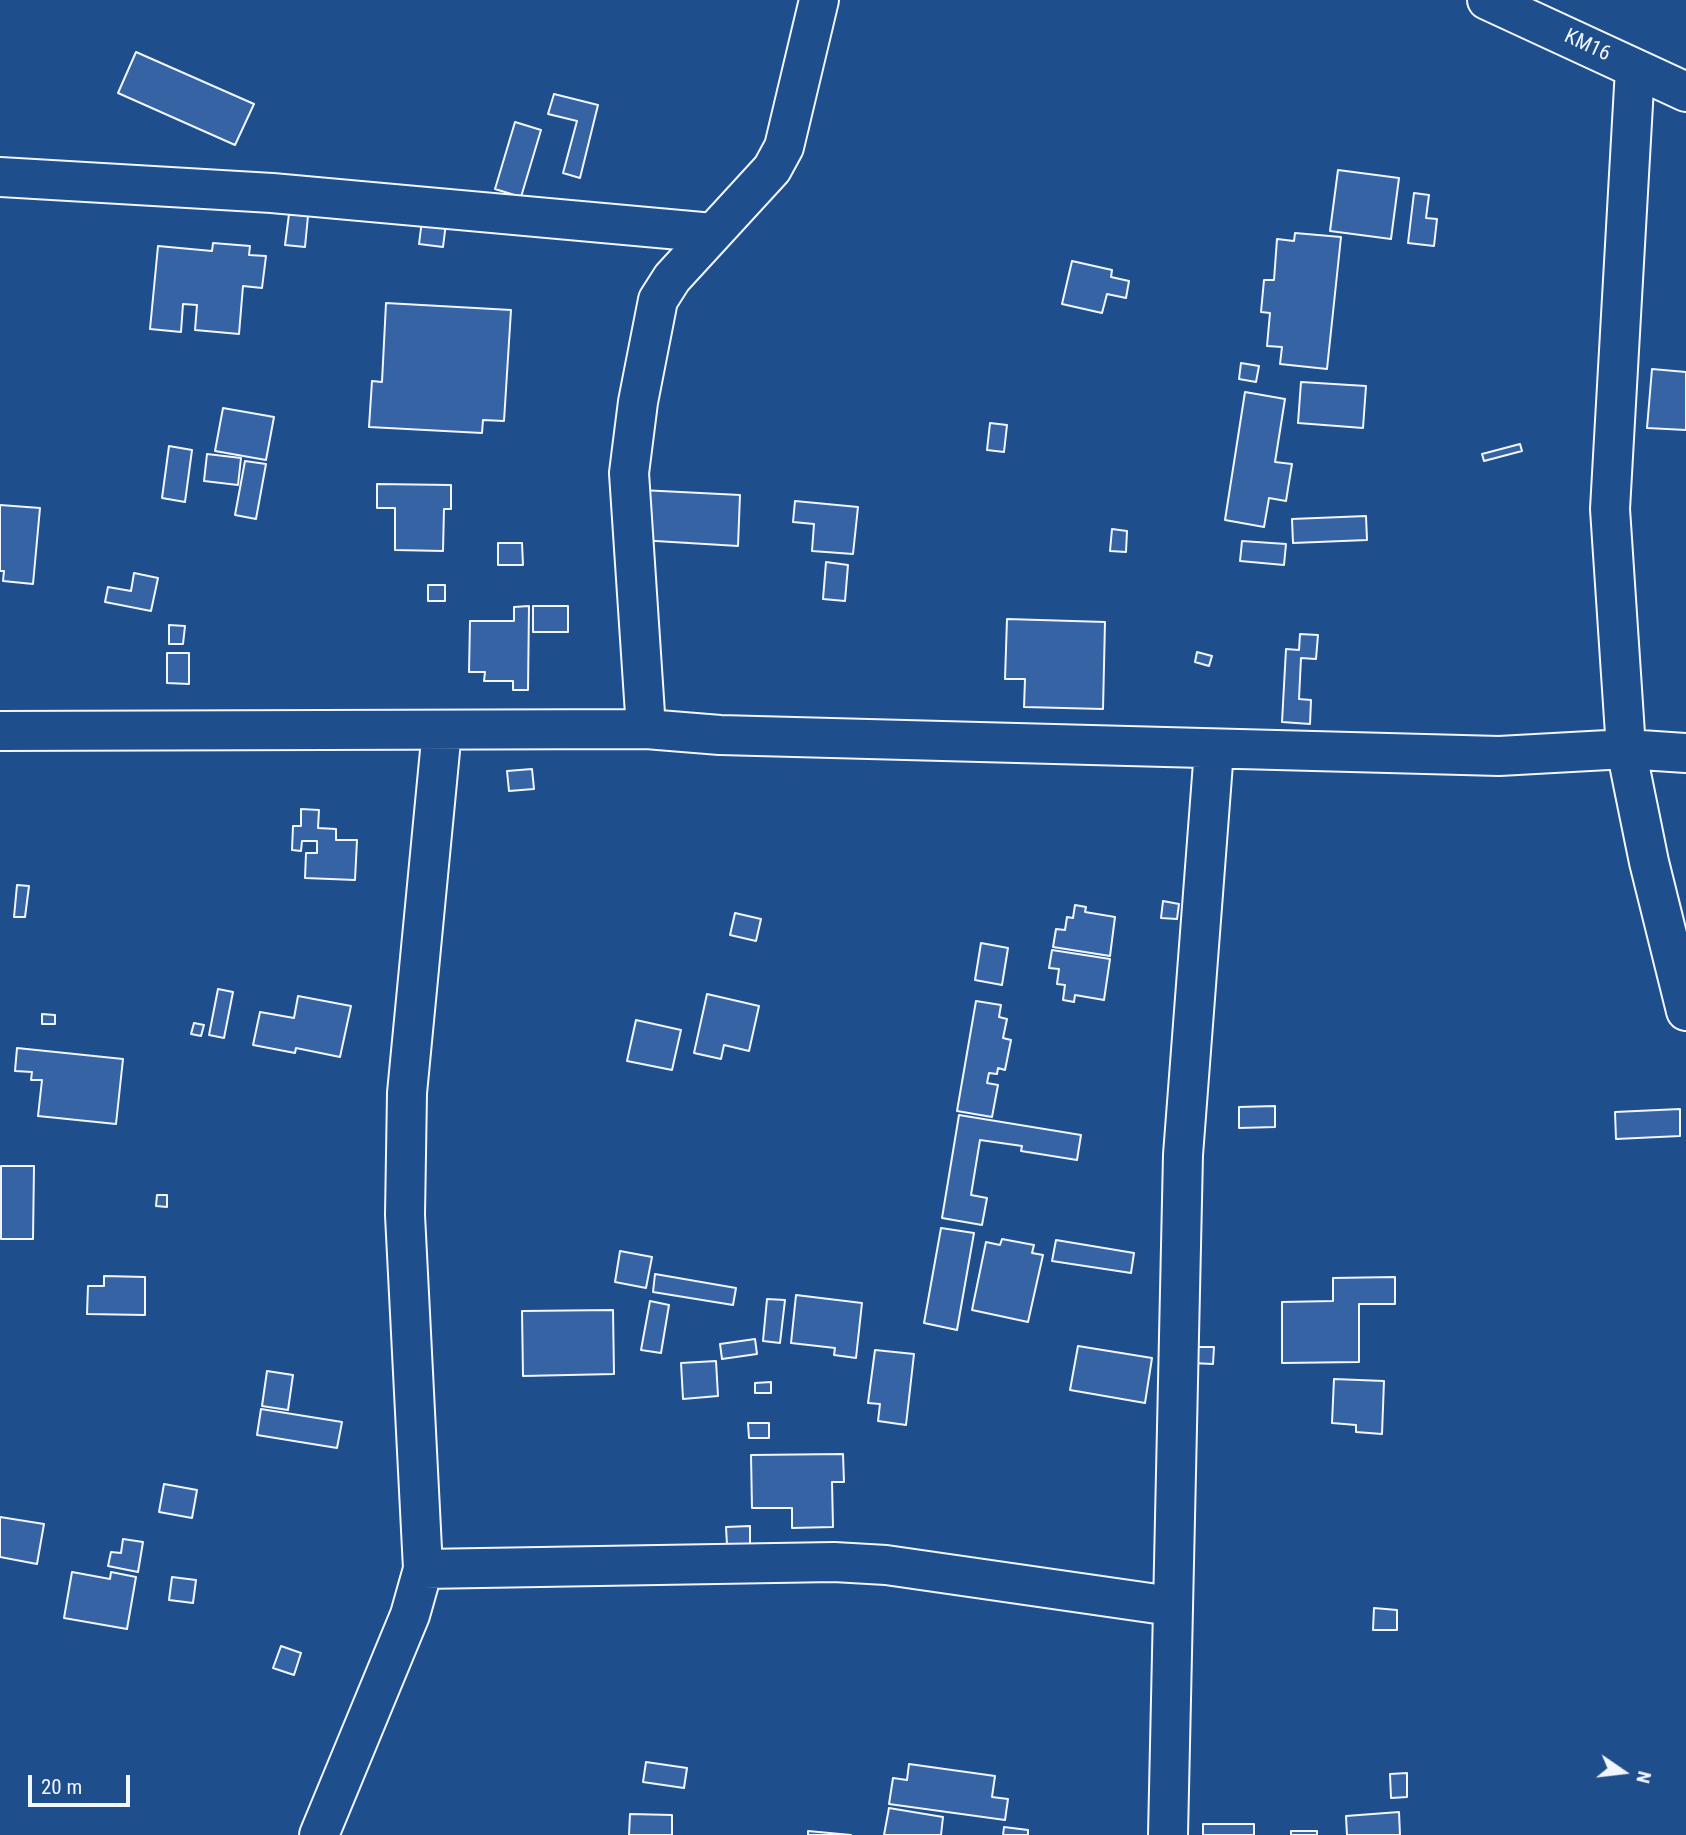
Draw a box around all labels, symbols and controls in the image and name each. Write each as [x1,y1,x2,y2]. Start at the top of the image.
street label: KM16 [1560,24,1614,68]
north arrow [1588,1737,1658,1807]
scale bar [32,1762,133,1806]
text: N [1631,1769,1656,1786]
text: 20 m [41,1775,82,1799]

